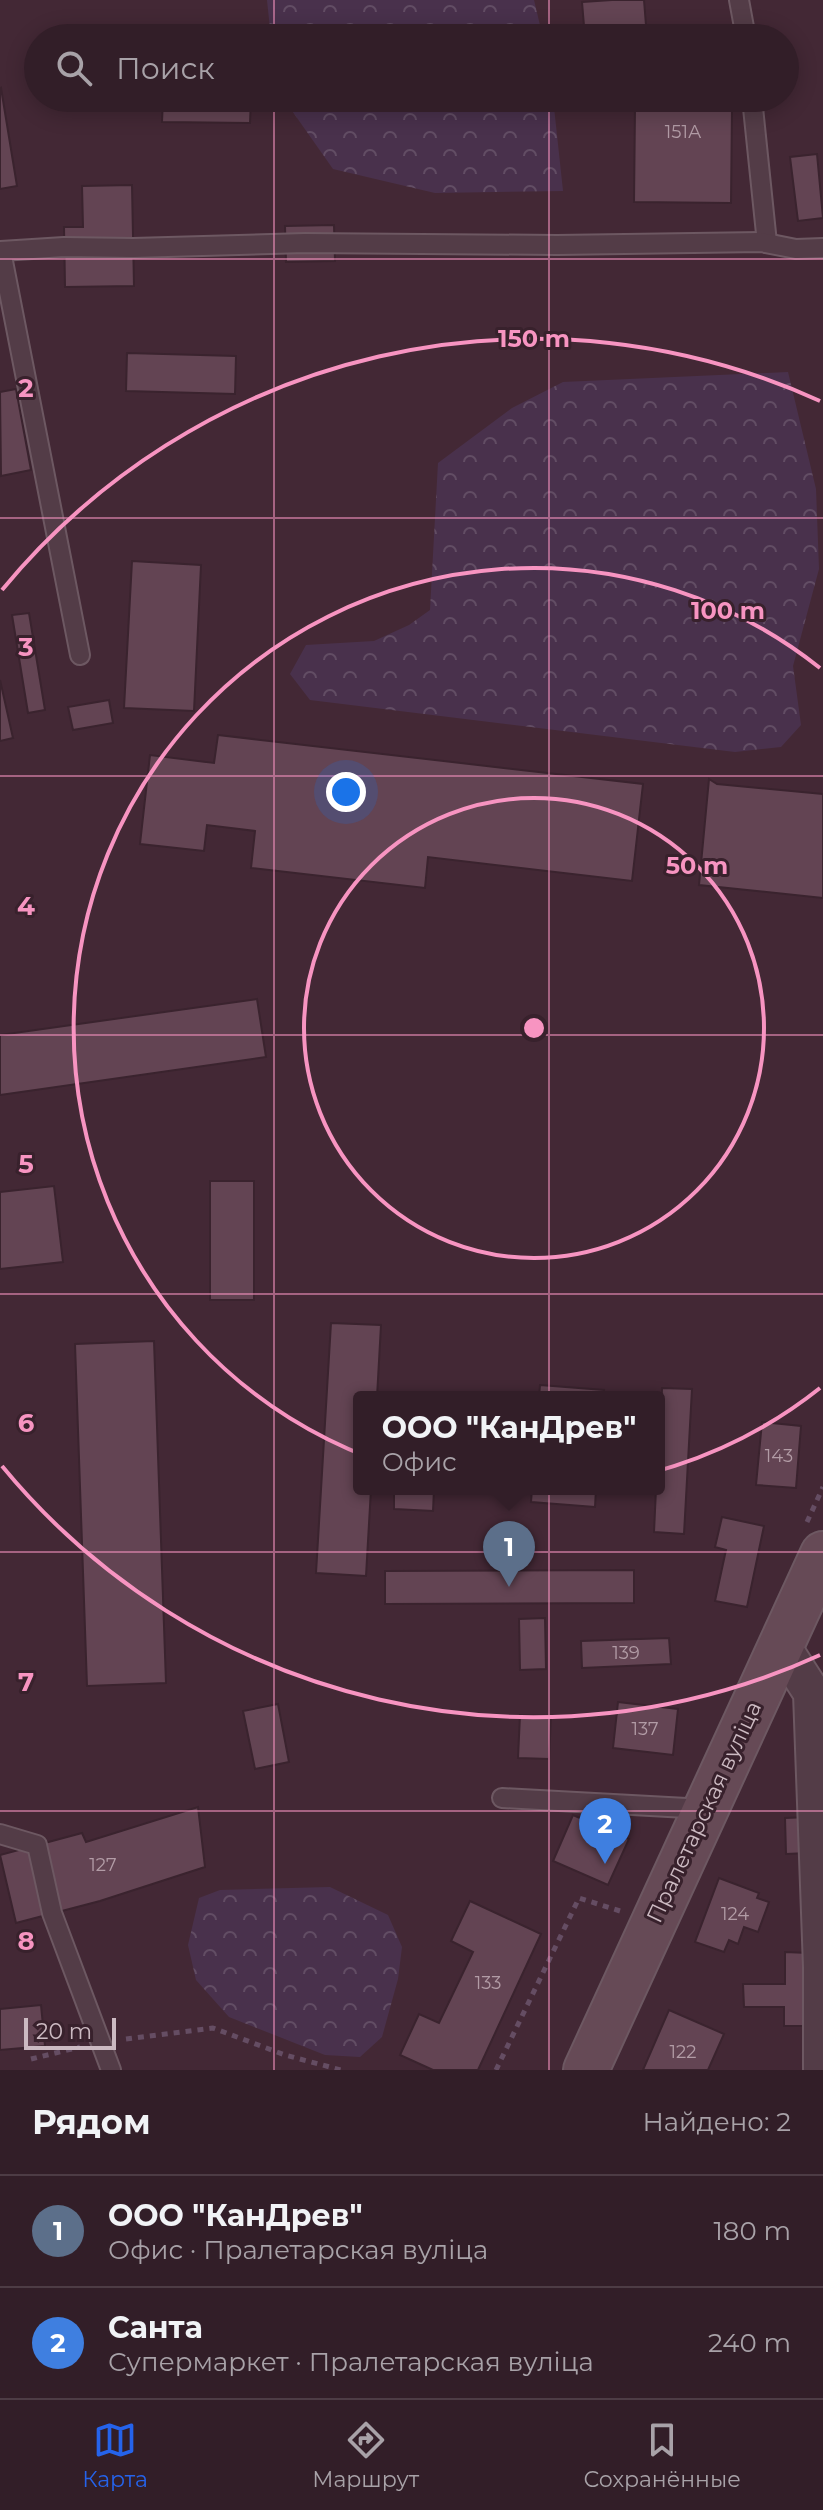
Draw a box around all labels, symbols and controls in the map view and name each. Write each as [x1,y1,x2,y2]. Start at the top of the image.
search box [24,24,799,112]
icon: search [52,46,96,90]
text: Поиск [116,50,215,87]
house number: 151А [665,121,702,143]
text: 150 m [498,324,570,353]
text: 2 [18,372,34,404]
text: 100 m [691,596,765,625]
text: 3 [17,631,34,663]
your location [326,772,366,812]
text: 50 m [666,851,728,880]
text: 4 [17,890,35,922]
centre of rings [520,1014,548,1042]
text: 5 [18,1148,34,1180]
popup [353,1391,665,1495]
text: 6 [18,1407,35,1439]
text: ООО "КанДрев" [382,1409,636,1446]
house number: 143 [765,1445,793,1467]
text: Офис [382,1446,457,1478]
pin: 1 [483,1521,535,1587]
house number: 139 [612,1642,640,1664]
text: 7 [18,1666,34,1698]
street label: Пралетарская вуліца [641,1697,767,1927]
house number: 137 [631,1718,659,1740]
pin: 2 [579,1798,631,1864]
house number: 127 [89,1854,117,1876]
house number: 124 [721,1903,749,1925]
text: 8 [17,1925,35,1957]
house number: 133 [475,1972,501,1994]
scale bar [24,2014,116,2050]
text: 20 m [36,2018,92,2045]
house number: 122 [670,2041,696,2063]
text: Рядом [32,2101,151,2143]
text: Найдено: 2 [642,2106,791,2138]
text: ООО "КанДрев" [108,2197,363,2234]
text: 1 [53,2215,63,2247]
text: 180 m [713,2215,791,2247]
text: Офис · Пралетарская вуліца [108,2234,488,2266]
text: Санта [108,2309,203,2346]
text: 2 [50,2327,66,2359]
text: 240 m [708,2327,791,2359]
text: Супермаркет · Пралетарская вуліца [108,2346,594,2378]
tab: Карта [82,2418,148,2493]
tab: Маршрут [312,2418,419,2493]
tab: Сохранённые [584,2418,741,2493]

